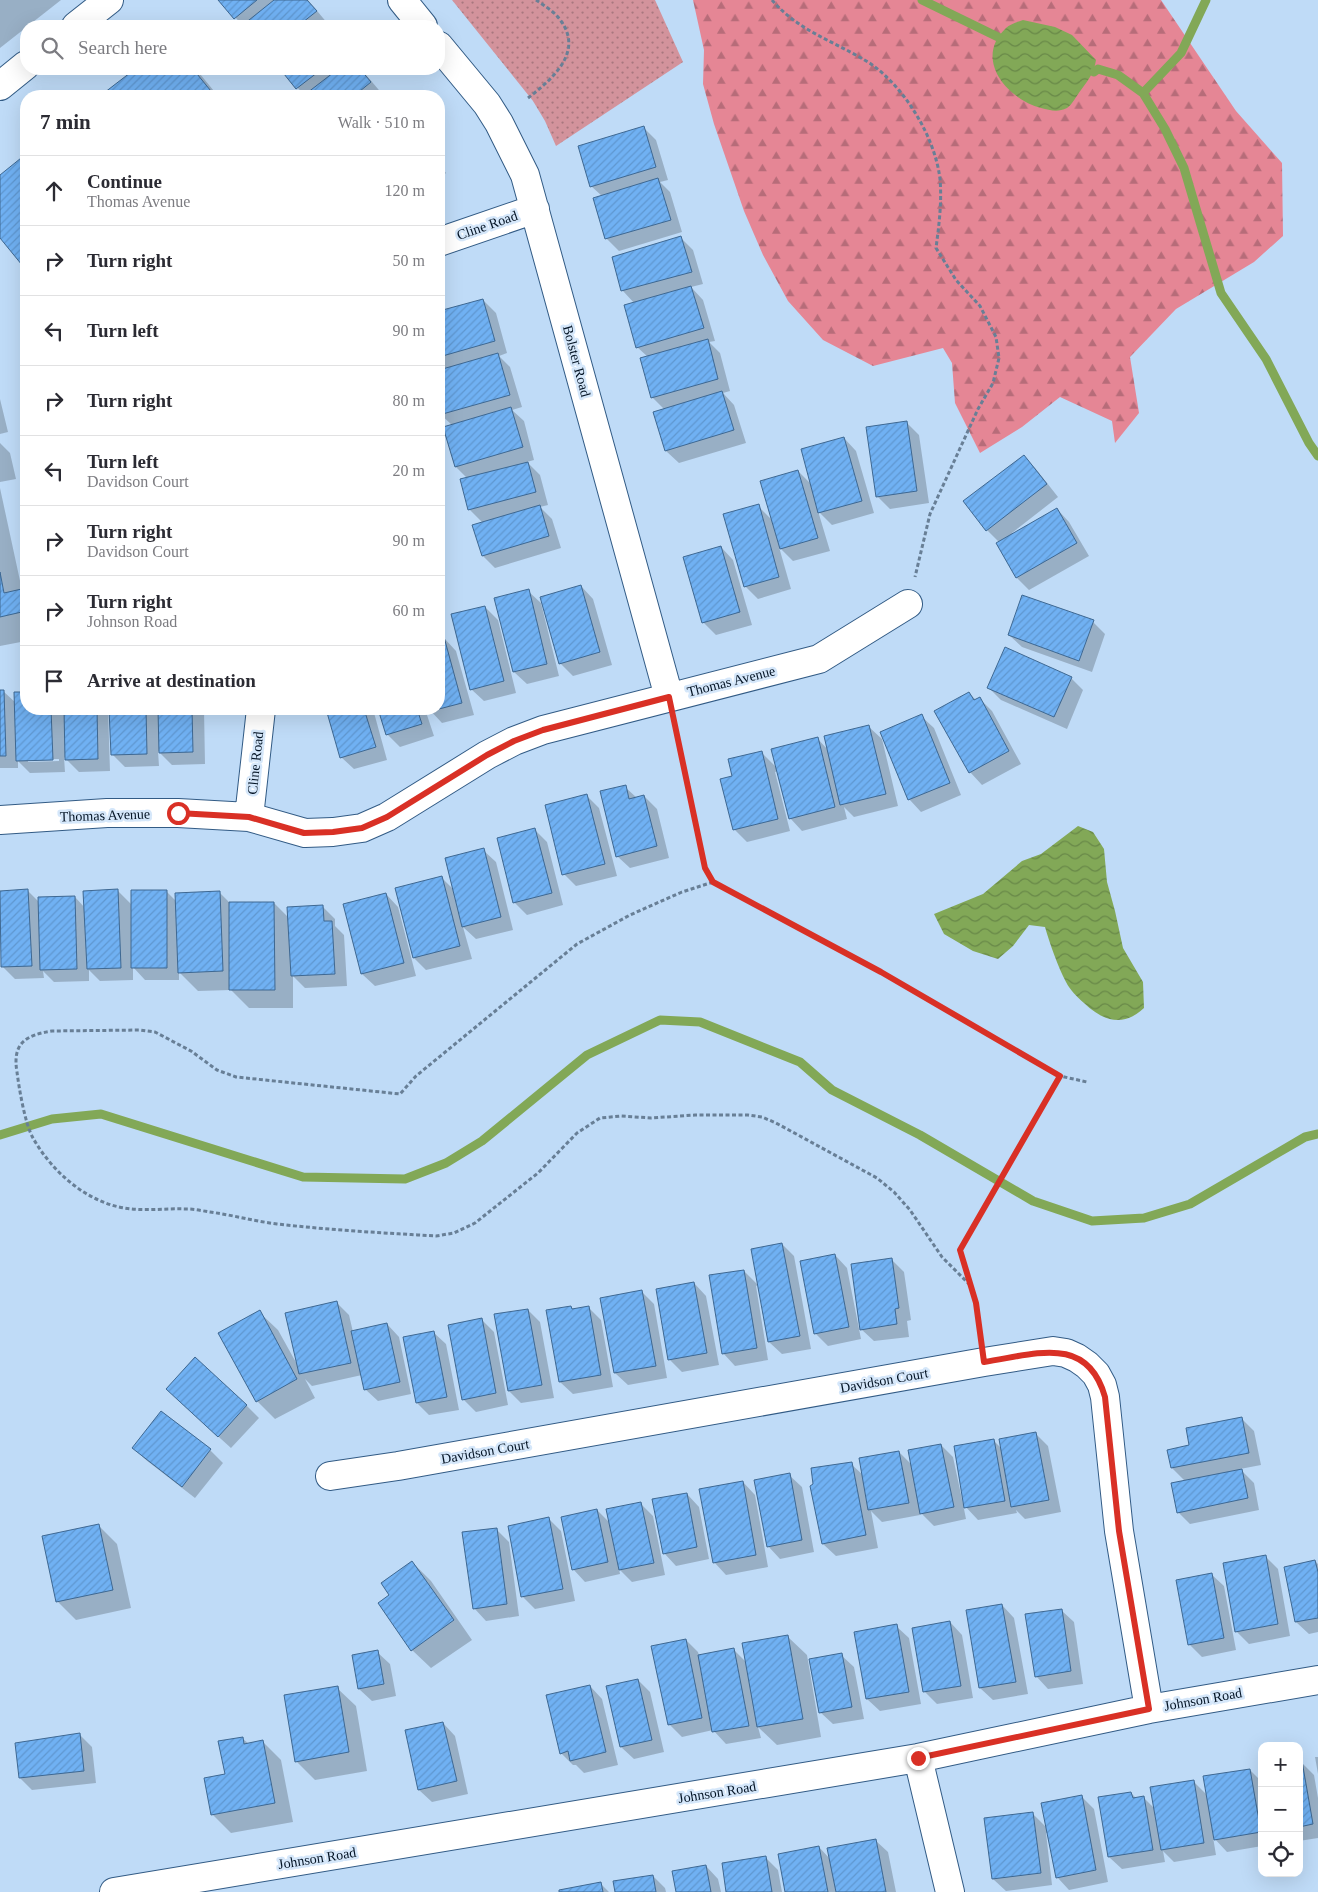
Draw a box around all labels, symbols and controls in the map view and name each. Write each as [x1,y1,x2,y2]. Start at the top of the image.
search box [20,20,445,75]
icon: search [38,34,66,62]
text: Search here [78,37,167,58]
text: 7 min [40,110,91,134]
text: Walk · 510 m [338,114,425,131]
text: Continue [87,171,162,192]
icon: ahead [40,177,68,205]
text: 120 m [385,182,425,199]
text: Thomas Avenue [87,193,190,210]
street label: Cline Road [455,208,520,243]
icon: right [40,247,68,275]
text: Turn right [87,250,172,271]
text: 50 m [393,252,425,269]
icon: left [40,317,68,345]
text: Turn left [87,320,159,341]
text: 90 m [393,322,425,339]
street label: Bolster Road [560,324,593,399]
icon: right [40,387,68,415]
text: Turn right [87,390,172,411]
text: 80 m [393,392,425,409]
text: Turn left [87,451,159,472]
icon: left [40,457,68,485]
text: 20 m [393,462,425,479]
text: Davidson Court [87,473,189,490]
text: Turn right [87,521,172,542]
icon: right [40,527,68,555]
text: 90 m [393,532,425,549]
text: Davidson Court [87,543,189,560]
text: Turn right [87,591,172,612]
icon: right [40,597,68,625]
text: 60 m [393,602,425,619]
text: Johnson Road [87,613,177,630]
street label: Thomas Avenue [685,663,777,700]
icon: arrive [40,667,68,695]
text: Arrive at destination [87,670,256,691]
street label: Cline Road [245,731,266,795]
route start [167,802,190,825]
street label: Thomas Avenue [60,806,150,825]
street label: Davidson Court [839,1365,929,1396]
street label: Davidson Court [440,1436,530,1467]
street label: Johnson Road [1163,1685,1243,1714]
map controls [1258,1742,1303,1877]
button: + [1258,1742,1303,1787]
route end [907,1747,930,1770]
street label: Johnson Road [677,1779,757,1806]
button: − [1258,1787,1303,1832]
button: locate [1258,1832,1303,1877]
street label: Johnson Road [277,1845,357,1872]

